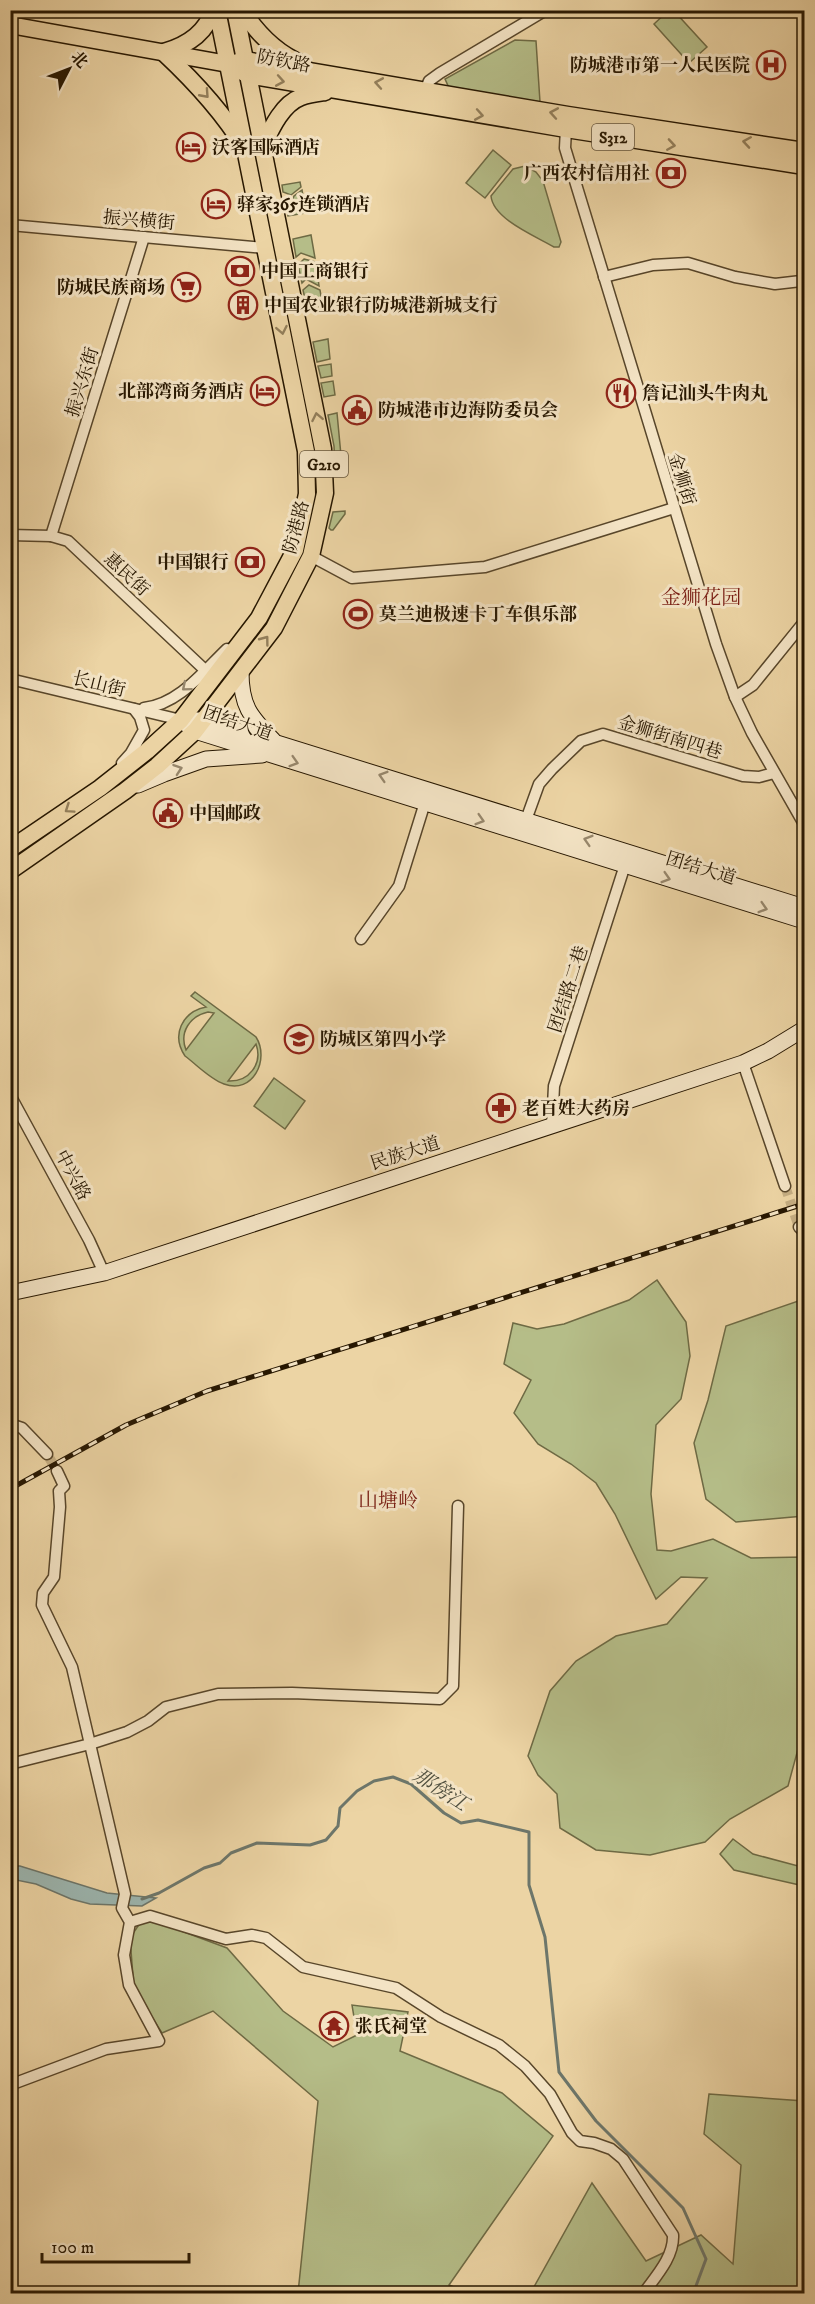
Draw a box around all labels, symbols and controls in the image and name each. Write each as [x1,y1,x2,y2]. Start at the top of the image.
north arrow [39,39,99,99]
street label: 防钦路 [255,46,312,78]
text: 北 [67,47,92,72]
hospital icon: 防城港市第一人民医院 [755,49,787,81]
place label: 防城港市第一人民医院 [570,55,750,77]
one-way arrow [275,74,285,86]
one-way arrow [374,77,384,89]
one-way arrow [198,87,209,97]
one-way arrow [549,107,559,119]
one-way arrow [474,108,483,120]
road number: S312 [592,124,634,150]
hotel icon: 沃客国际酒店 [175,131,207,163]
one-way arrow [742,136,752,149]
place label: 沃客国际酒店 [212,137,320,159]
one-way arrow [667,139,676,151]
bank icon: 广西农村信用社 [655,157,687,189]
place label: 广西农村信用社 [524,163,650,185]
hotel icon: 驿家365连锁酒店 [200,188,232,220]
place label: 驿家365连锁酒店 [237,194,370,216]
street label: 振兴横街 [102,207,176,235]
bank icon: 中国工商银行 [224,255,256,287]
place label: 中国工商银行 [261,261,369,283]
supermarket icon: 防城民族商场 [170,271,202,303]
place label: 防城民族商场 [57,277,165,299]
building icon: 中国农业银行防城港新城支行 [227,289,259,321]
place label: 中国农业银行防城港新城支行 [264,295,498,317]
one-way arrow [274,325,287,335]
street label: 振兴东街 [62,345,104,420]
hotel icon: 北部湾商务酒店 [249,375,281,407]
restaurant icon: 詹记汕头牛肉丸 [605,377,637,409]
place label: 北部湾商务酒店 [118,381,244,403]
place label: 詹记汕头牛肉丸 [642,383,768,405]
public building icon: 防城港市边海防委员会 [341,394,373,426]
place label: 防城港市边海防委员会 [378,400,558,422]
one-way arrow [311,413,324,423]
street label: 金狮街 [663,450,699,508]
road number: G210 [300,451,348,477]
street label: 防港路 [279,498,315,556]
bank icon: 中国银行 [234,546,266,578]
street label: 惠民街 [99,548,154,601]
place label: 中国银行 [157,552,229,574]
district label: 金狮花园 [661,586,741,611]
sports icon: 莫兰迪极速卡丁车俱乐部 [342,598,374,630]
place label: 莫兰迪极速卡丁车俱乐部 [379,604,577,626]
one-way arrow [257,636,268,647]
street label: 长山街 [70,668,128,702]
one-way arrow [182,680,193,691]
street label: 团结大道 [200,702,275,746]
street label: 金狮街南四巷 [615,712,725,764]
one-way arrow [288,755,299,767]
one-way arrow [172,763,183,776]
one-way arrow [378,771,389,783]
public building icon: 中国邮政 [152,797,184,829]
one-way arrow [65,802,76,813]
place label: 中国邮政 [189,803,261,825]
one-way arrow [474,813,485,825]
one-way arrow [583,835,594,847]
street label: 团结大道 [663,848,738,890]
one-way arrow [660,871,671,883]
one-way arrow [757,901,768,913]
street label: 团结路二巷 [545,943,593,1036]
school or university icon: 防城区第四小学 [283,1023,315,1055]
place label: 防城区第四小学 [320,1029,446,1051]
pharmacy icon: 老百姓大药房 [485,1092,517,1124]
place label: 老百姓大药房 [522,1098,630,1120]
street label: 民族大道 [368,1132,443,1176]
street label: 中兴路 [50,1146,95,1204]
district label: 山塘岭 [358,1489,418,1514]
water label: 那傍江 [408,1763,475,1819]
temple icon: 张氏祠堂 [318,2010,350,2042]
place label: 张氏祠堂 [355,2016,427,2038]
scale bar [42,2226,189,2264]
text: 100 m [51,2237,94,2259]

